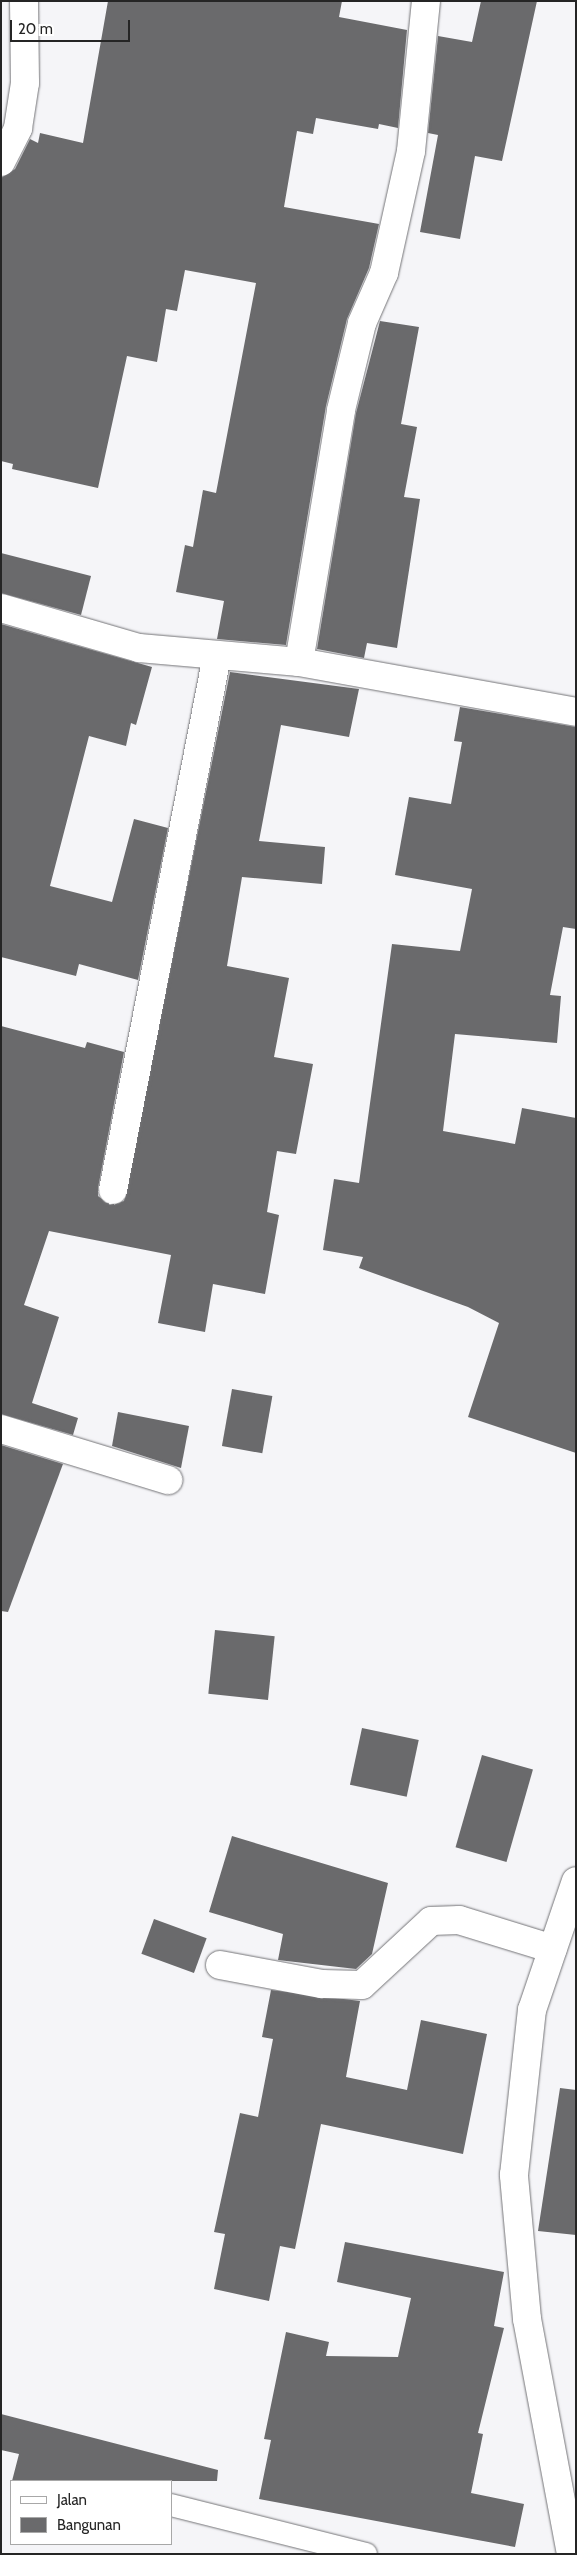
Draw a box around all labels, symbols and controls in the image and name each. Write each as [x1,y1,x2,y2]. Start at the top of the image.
scale bar [12,10,132,42]
text: 20 m [18,20,53,38]
legend [10,2480,172,2545]
text: Jalan [57,2491,87,2509]
text: Bangunan [57,2516,121,2534]

